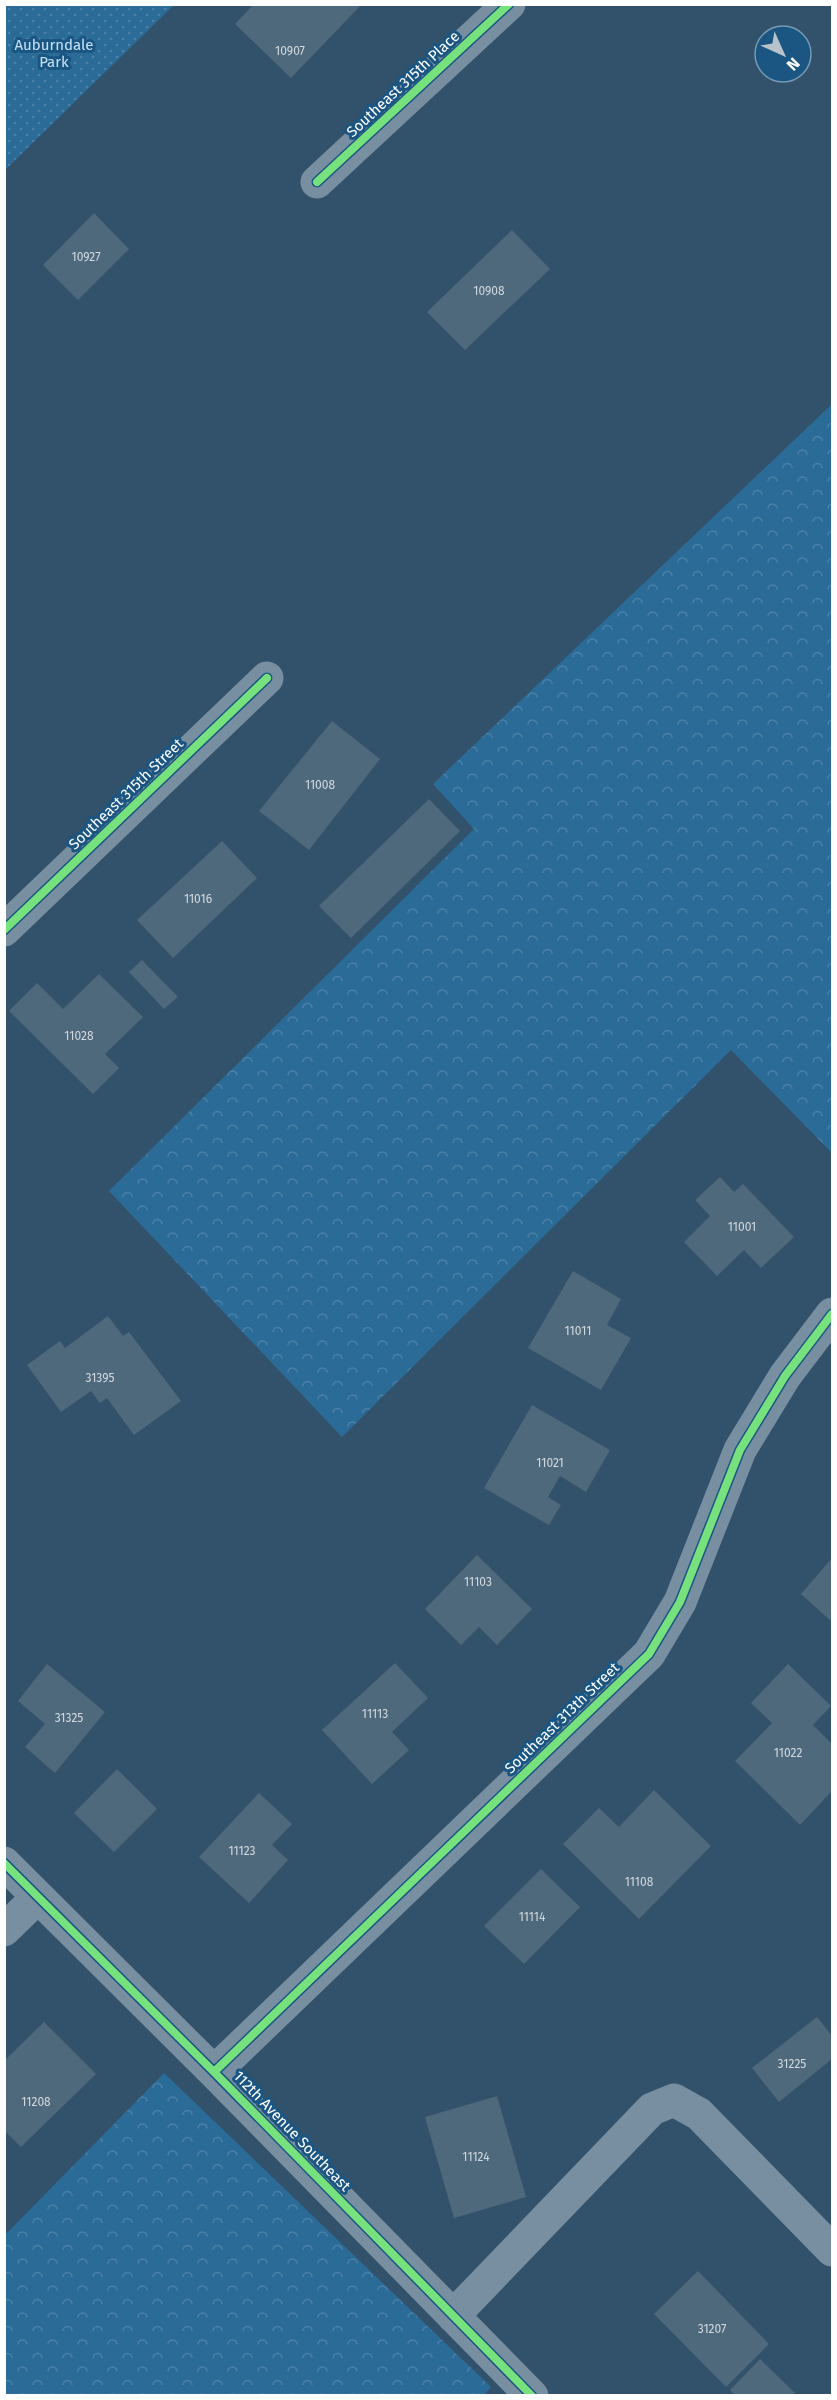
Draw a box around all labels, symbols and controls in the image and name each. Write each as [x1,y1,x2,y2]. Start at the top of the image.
north arrow [753,24,813,84]
street label: Southeast 315th Place [343,27,463,141]
park label: Auburndale Park [14,36,94,71]
house number: 10907 [275,44,305,58]
text: N [783,54,804,75]
house number: 10927 [72,250,100,264]
house number: 10908 [473,284,505,298]
street label: Southeast 315th Street [65,734,187,853]
house number: 11008 [305,778,335,792]
house number: 11016 [184,892,212,906]
house number: 11028 [64,1029,94,1043]
house number: 11001 [728,1220,756,1234]
house number: 11011 [565,1324,591,1338]
house number: 31395 [85,1371,115,1385]
house number: 11021 [536,1456,564,1470]
house number: 11103 [464,1575,492,1589]
street label: Southeast 313th Street [501,1658,623,1777]
house number: 11113 [362,1707,388,1721]
house number: 31325 [55,1711,83,1725]
house number: 11022 [774,1746,802,1760]
house number: 11123 [228,1844,256,1858]
house number: 11108 [625,1875,654,1889]
house number: 11114 [519,1910,546,1924]
house number: 31225 [778,2057,806,2071]
street label: 112th Avenue Southeast [230,2067,355,2195]
house number: 11208 [21,2095,51,2109]
house number: 11124 [462,2150,490,2164]
house number: 31207 [698,2322,726,2336]

